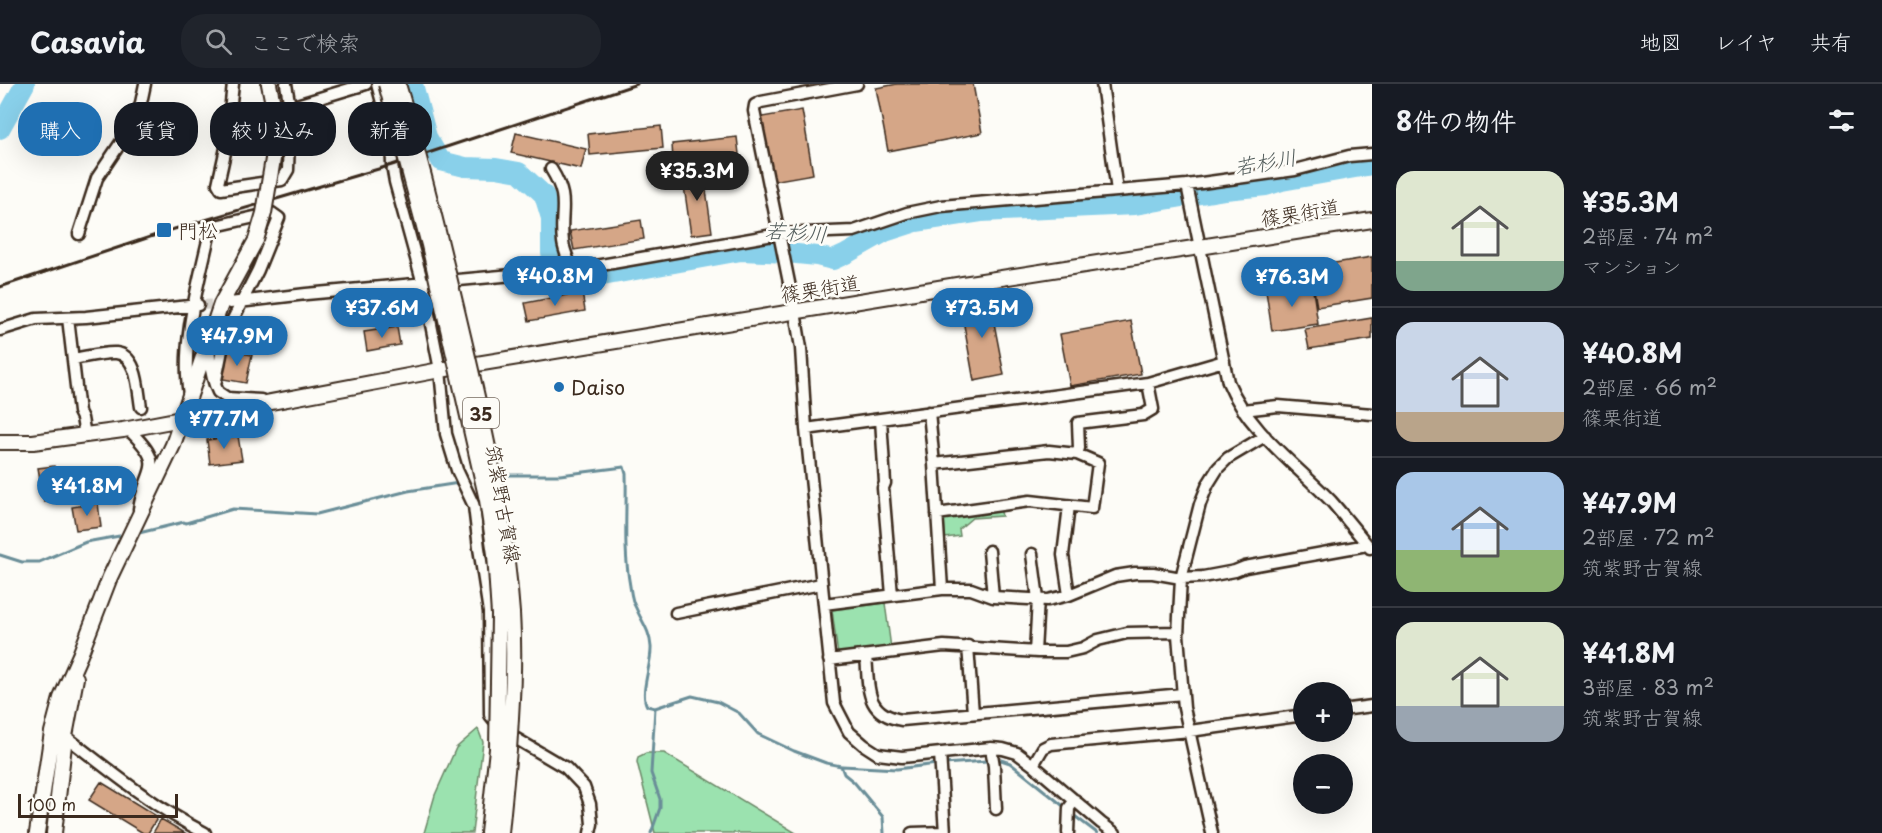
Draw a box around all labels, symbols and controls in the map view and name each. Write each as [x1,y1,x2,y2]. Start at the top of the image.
search box [181,14,601,68]
text: Casavia [30,20,145,63]
icon: search [202,25,235,58]
text: ここで検索 [250,25,360,58]
text: 地図 [1640,25,1682,57]
text: レイヤ [1715,25,1777,57]
text: 共有 [1810,25,1852,57]
text: 8件の物件 [1396,101,1516,140]
chip: 購入 [18,102,102,156]
chip: 賃貸 [114,102,198,156]
chip: 絞り込み [210,102,336,156]
chip: 新着 [348,102,432,156]
icon: filters [1825,104,1858,137]
water label: 若杉川 [1231,140,1299,182]
pin: ¥35.3M [648,151,746,202]
text: ¥35.3M [660,155,734,185]
text: ¥35.3M [1582,182,1679,221]
street label: 篠栗街道 [1258,191,1342,233]
icon: home [1444,195,1516,267]
water label: 若杉川 [763,213,829,249]
place label: 門松 [178,215,218,245]
marker: 門松 [155,221,173,239]
text: 2部屋 · 74 m² [1582,221,1713,251]
text: マンション [1582,251,1681,281]
pin: ¥40.8M [506,256,604,307]
pin: ¥76.3M [1243,257,1341,308]
text: ¥40.8M [516,260,594,290]
text: ¥76.3M [1255,261,1329,291]
street label: 篠栗街道 [778,267,862,309]
pin: ¥37.6M [333,288,431,339]
pin: ¥73.5M [933,288,1031,339]
text: ¥37.6M [345,292,419,322]
text: ¥73.5M [945,292,1019,322]
pin: ¥47.9M [188,316,286,367]
text: ¥47.9M [201,320,273,350]
text: ¥40.8M [1582,333,1682,372]
icon: home [1444,346,1516,418]
place label: Daiso [571,372,625,402]
text: 2部屋 · 66 m² [1582,372,1717,402]
marker: Daiso [552,380,566,394]
road number: 35 [463,398,499,428]
pin: ¥77.7M [175,399,273,450]
text: 篠栗街道 [1582,402,1662,432]
text: ¥77.7M [189,403,259,433]
street label: 筑紫野古賀線 [479,442,529,566]
pin: ¥41.8M [38,466,136,517]
text: ¥41.8M [51,470,123,500]
text: ¥47.9M [1582,483,1677,522]
icon: home [1444,496,1516,568]
text: 2部屋 · 72 m² [1582,522,1715,552]
text: 筑紫野古賀線 [1582,552,1702,582]
text: ¥41.8M [1582,633,1675,672]
icon: home [1444,646,1516,718]
text: 3部屋 · 83 m² [1582,672,1714,702]
map controls [1293,682,1353,814]
button: + [1293,682,1353,742]
text: 筑紫野古賀線 [1582,702,1702,732]
button: − [1293,754,1353,814]
scale bar [18,791,178,818]
text: 100 m [27,792,76,816]

